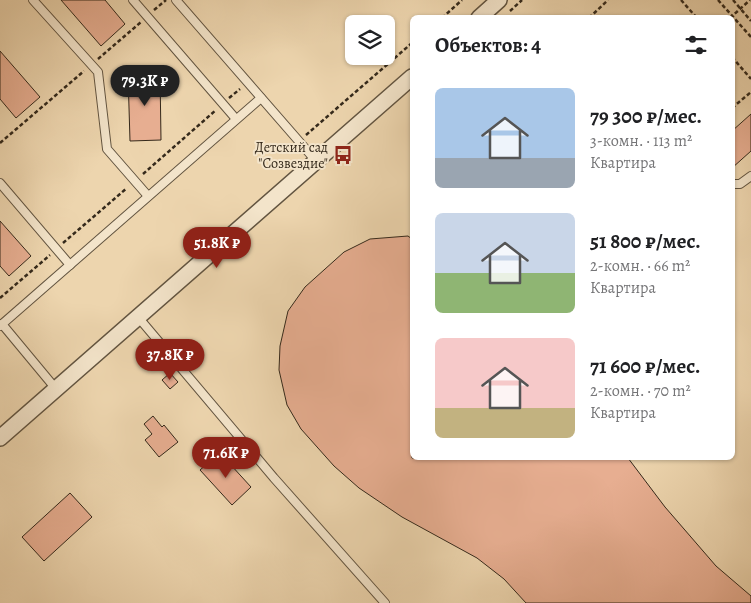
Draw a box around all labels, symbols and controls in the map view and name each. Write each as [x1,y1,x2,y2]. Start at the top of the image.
map controls [345,15,395,65]
button: layers [345,15,395,65]
text: Объектов: 4 [435,31,541,59]
icon: filters [682,31,710,59]
pin: 79.3K ₽ [99,64,191,107]
text: 79.3K ₽ [122,70,168,92]
text: 79 300 ₽/мес. [590,102,702,130]
icon: home [475,108,535,168]
text: 3-комн. · 113 m² [590,130,692,152]
place label: Детский сад "Созвездие" [255,138,328,173]
bus stop icon: Детский сад "Созвездие" [332,144,354,166]
text: Квартира [590,152,656,174]
pin: 51.8K ₽ [171,226,263,269]
text: 51 800 ₽/мес. [590,227,701,255]
text: 51.8K ₽ [194,232,240,254]
icon: home [475,233,535,293]
text: 2-комн. · 66 m² [590,255,690,277]
text: Квартира [590,277,656,299]
pin: 37.8K ₽ [124,338,216,381]
text: 37.8K ₽ [146,344,194,366]
text: 71 600 ₽/мес. [590,352,701,380]
icon: home [475,358,535,418]
text: 2-комн. · 70 m² [590,380,691,402]
text: Квартира [590,402,656,424]
pin: 71.6K ₽ [180,436,272,479]
text: 71.6K ₽ [203,442,249,464]

